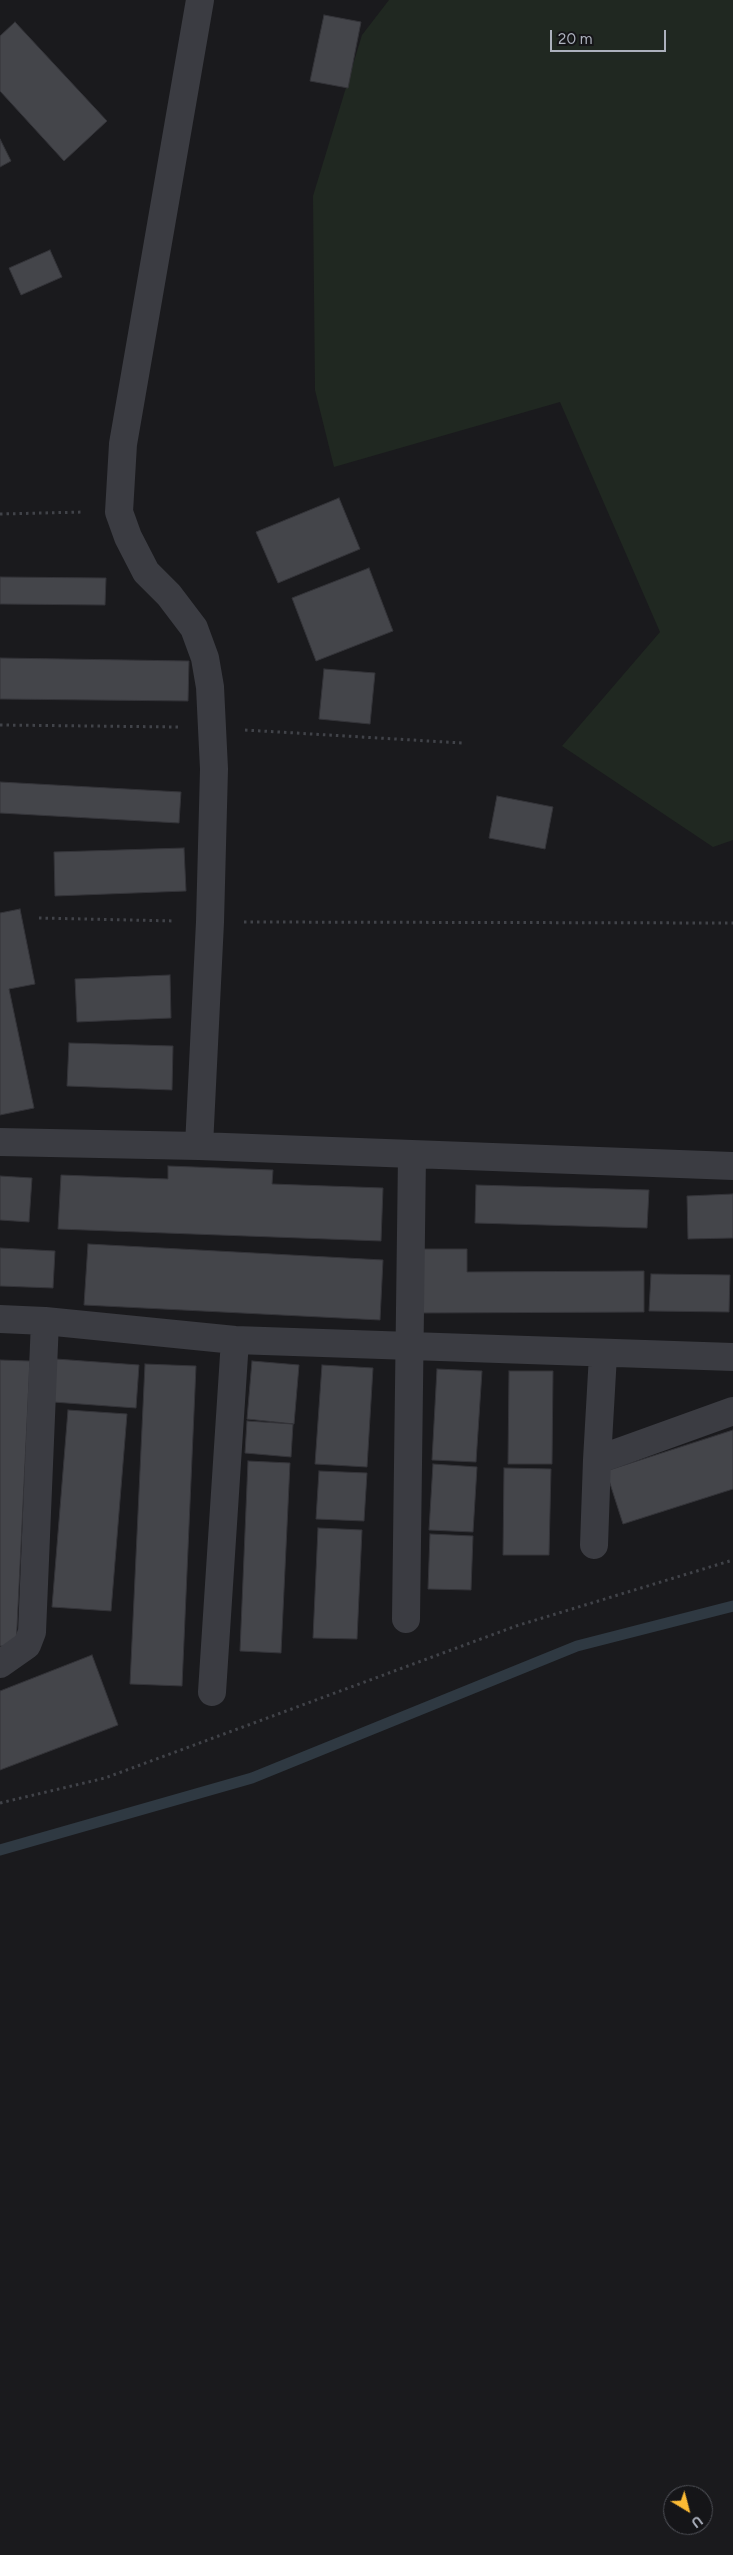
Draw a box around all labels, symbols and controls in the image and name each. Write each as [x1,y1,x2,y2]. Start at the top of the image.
scale bar [553,20,669,52]
text: 20 m [558,30,592,48]
north arrow [663,2485,713,2535]
text: U [688,2512,706,2531]

